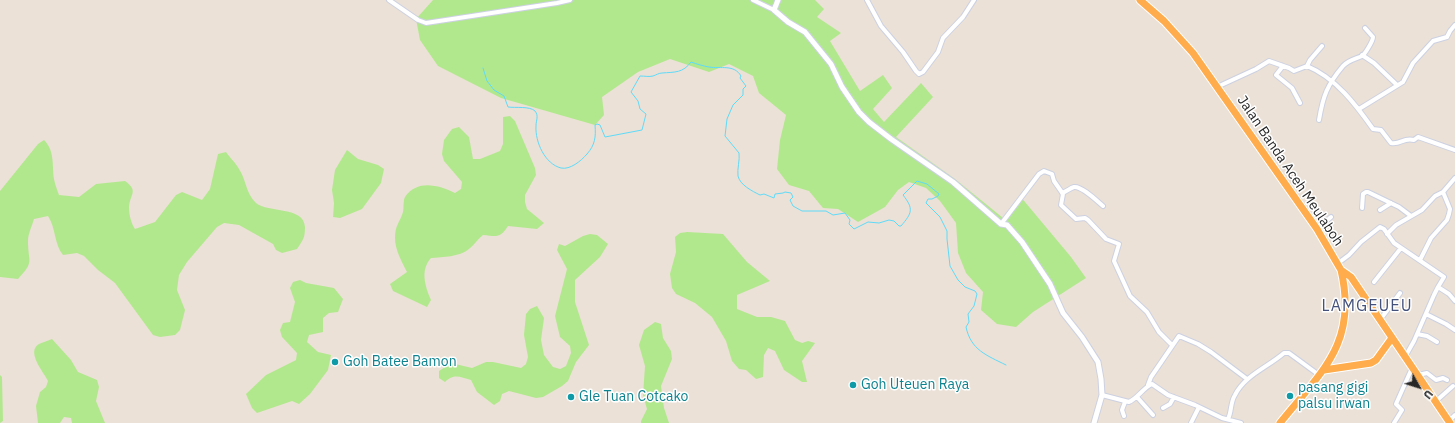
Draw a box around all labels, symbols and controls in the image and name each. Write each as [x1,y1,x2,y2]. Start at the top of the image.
street label: Jalan Banda Aceh Meulaboh [1233,93,1347,249]
district label: LAMGEUEU [1321,296,1413,316]
place label: Goh Batee Bamon [343,354,457,370]
marker: Goh Batee Bamon [330,357,340,367]
north arrow [1399,367,1439,407]
place label: Goh Uteuen Raya [861,377,969,393]
marker: Goh Uteuen Raya [848,380,858,390]
place label: pasang gigi palsu irwan [1298,380,1370,412]
text: U [1420,387,1436,402]
place label: Gle Tuan Cotcako [579,389,688,405]
marker: pasang gigi palsu irwan [1285,391,1295,401]
marker: Gle Tuan Cotcako [566,392,576,402]

